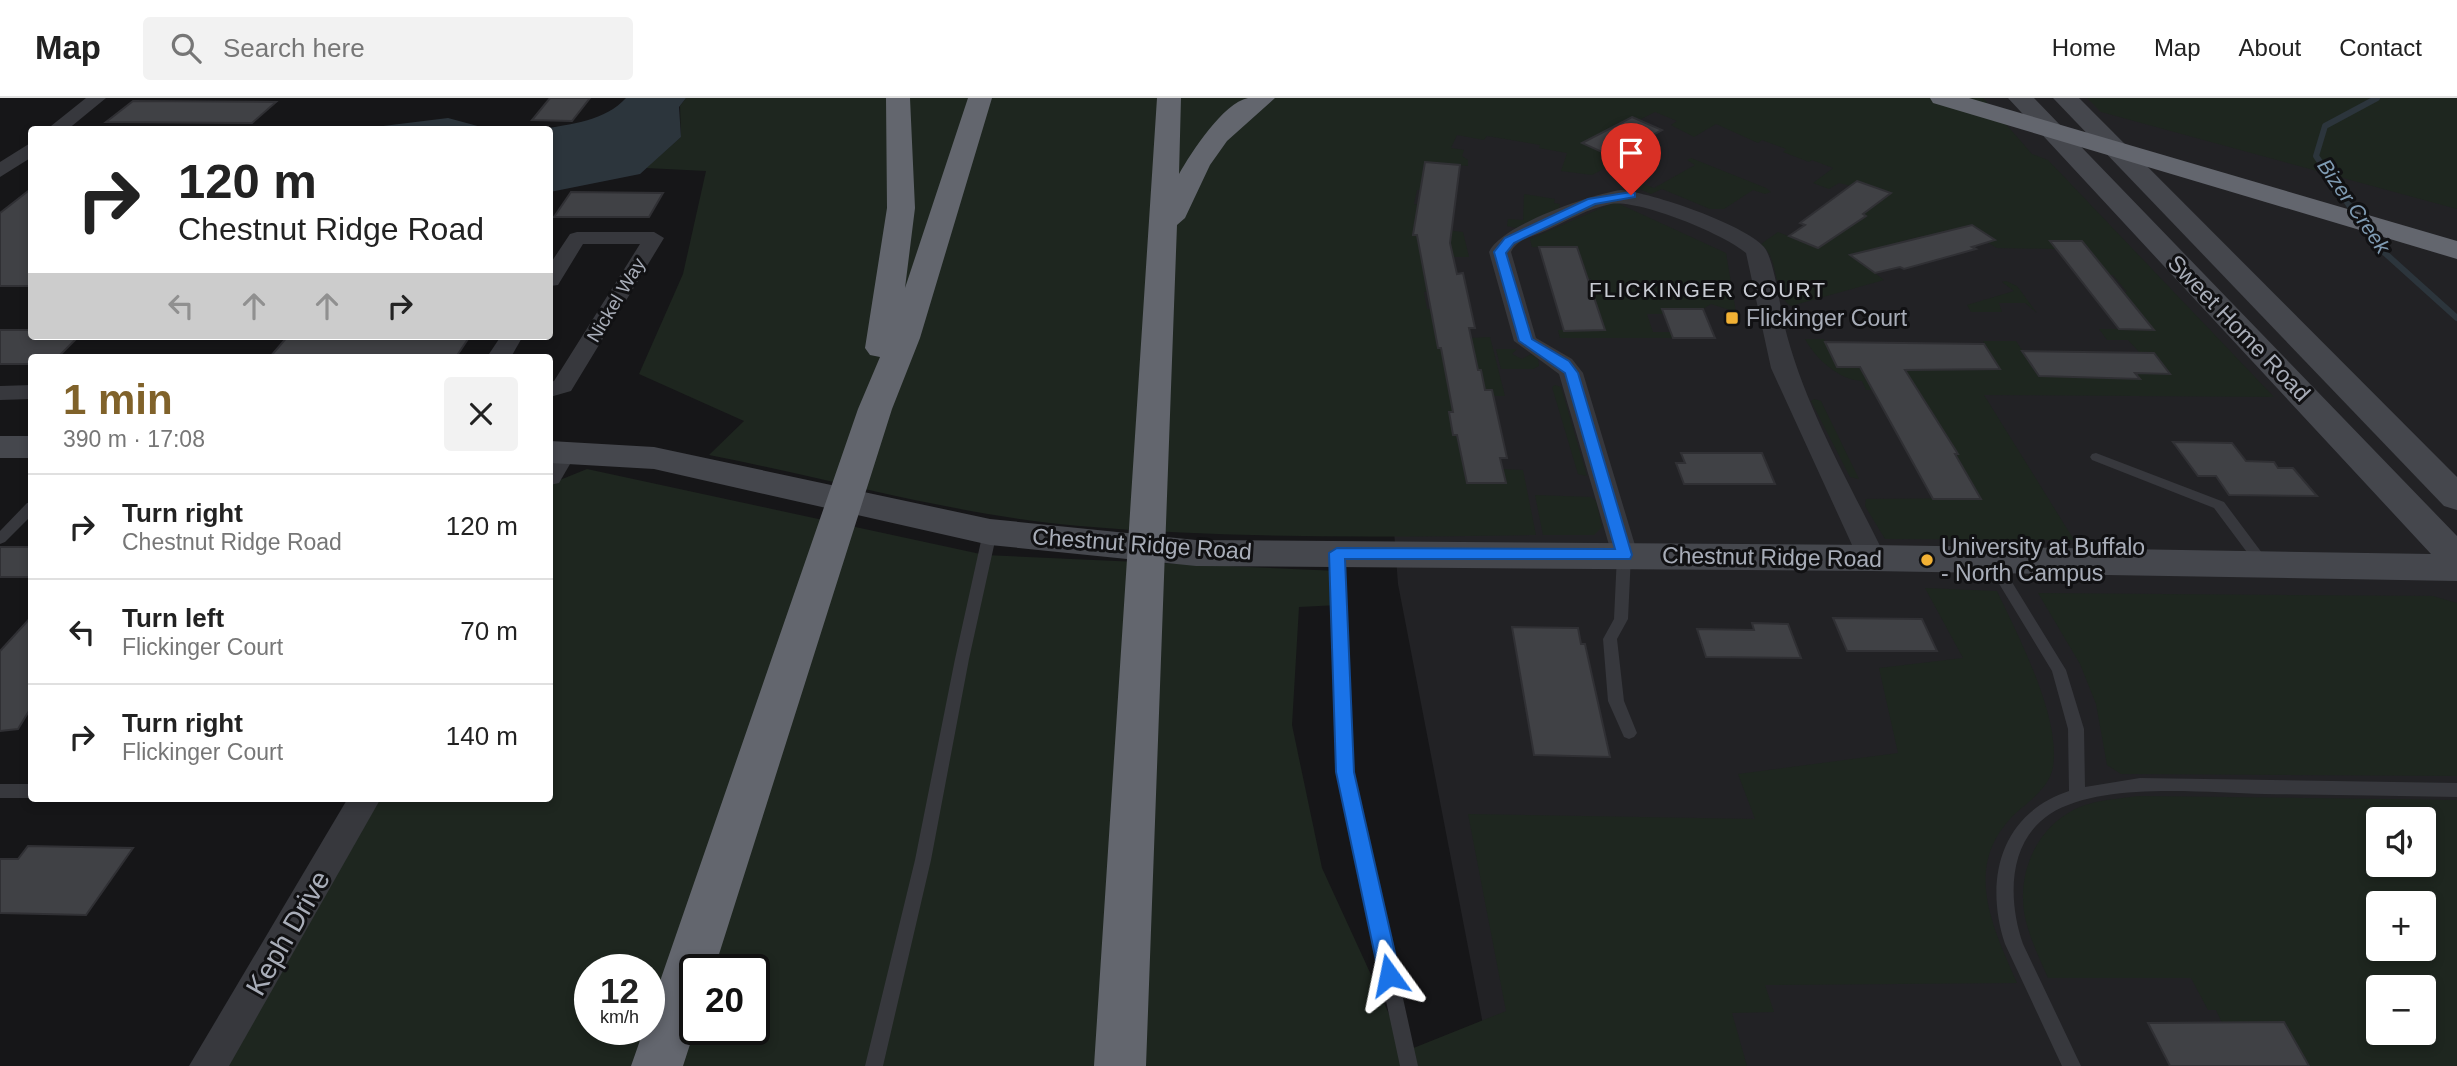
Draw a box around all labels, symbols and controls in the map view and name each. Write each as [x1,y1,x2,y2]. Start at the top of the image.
search box [143,17,633,80]
text: Map [35,29,101,66]
icon: search [167,29,205,67]
text: Search here [223,33,365,63]
text: Home [2052,34,2116,61]
text: Map [2154,34,2201,61]
text: About [2239,34,2301,61]
text: Contact [2339,34,2422,61]
pin [1601,123,1661,195]
icon: arrive [1612,134,1650,172]
icon: right [63,154,154,245]
text: 120 m [178,154,317,208]
water label: Bizer Creek [2313,154,2396,259]
text: Chestnut Ridge Road [178,211,484,247]
street label: Sweet Home Road [2163,250,2315,406]
street label: Nickel Way [583,254,650,346]
district label: FLICKINGER COURT [1589,278,1827,301]
icon: left [162,287,200,325]
icon: ahead [235,287,273,325]
icon: ahead [308,287,346,325]
icon: right [381,287,419,325]
place label: Flickinger Court [1746,305,1908,331]
marker: Flickinger Court [1724,310,1740,326]
text: 1 min [63,376,173,423]
button: close [444,377,518,451]
text: 390 m · 17:08 [63,426,205,452]
text: Turn right [122,498,243,528]
icon: right [63,508,101,546]
text: 120 m [446,511,518,541]
street label: Chestnut Ridge Road [1031,523,1253,565]
text: Chestnut Ridge Road [122,529,342,555]
place label: University at Buffalo - North Campus [1941,534,2145,586]
street label: Chestnut Ridge Road [1662,542,1882,572]
marker: University at Buffalo - North Campus [1919,552,1935,568]
text: Turn left [122,603,224,633]
icon: left [63,613,101,651]
text: 70 m [460,616,518,646]
text: Flickinger Court [122,634,283,660]
text: Turn right [122,708,243,738]
icon: right [63,718,101,756]
text: 140 m [446,721,518,751]
text: Flickinger Court [122,739,283,765]
map controls [2366,807,2436,1045]
button: sound [2366,807,2436,877]
street label: Keph Drive [240,865,336,1001]
button: + [2366,891,2436,961]
position arrow [1352,938,1426,1012]
speed limit sign: 20 [679,954,770,1045]
text: 12 [600,971,639,1010]
button: − [2366,975,2436,1045]
text: km/h [600,1007,639,1027]

